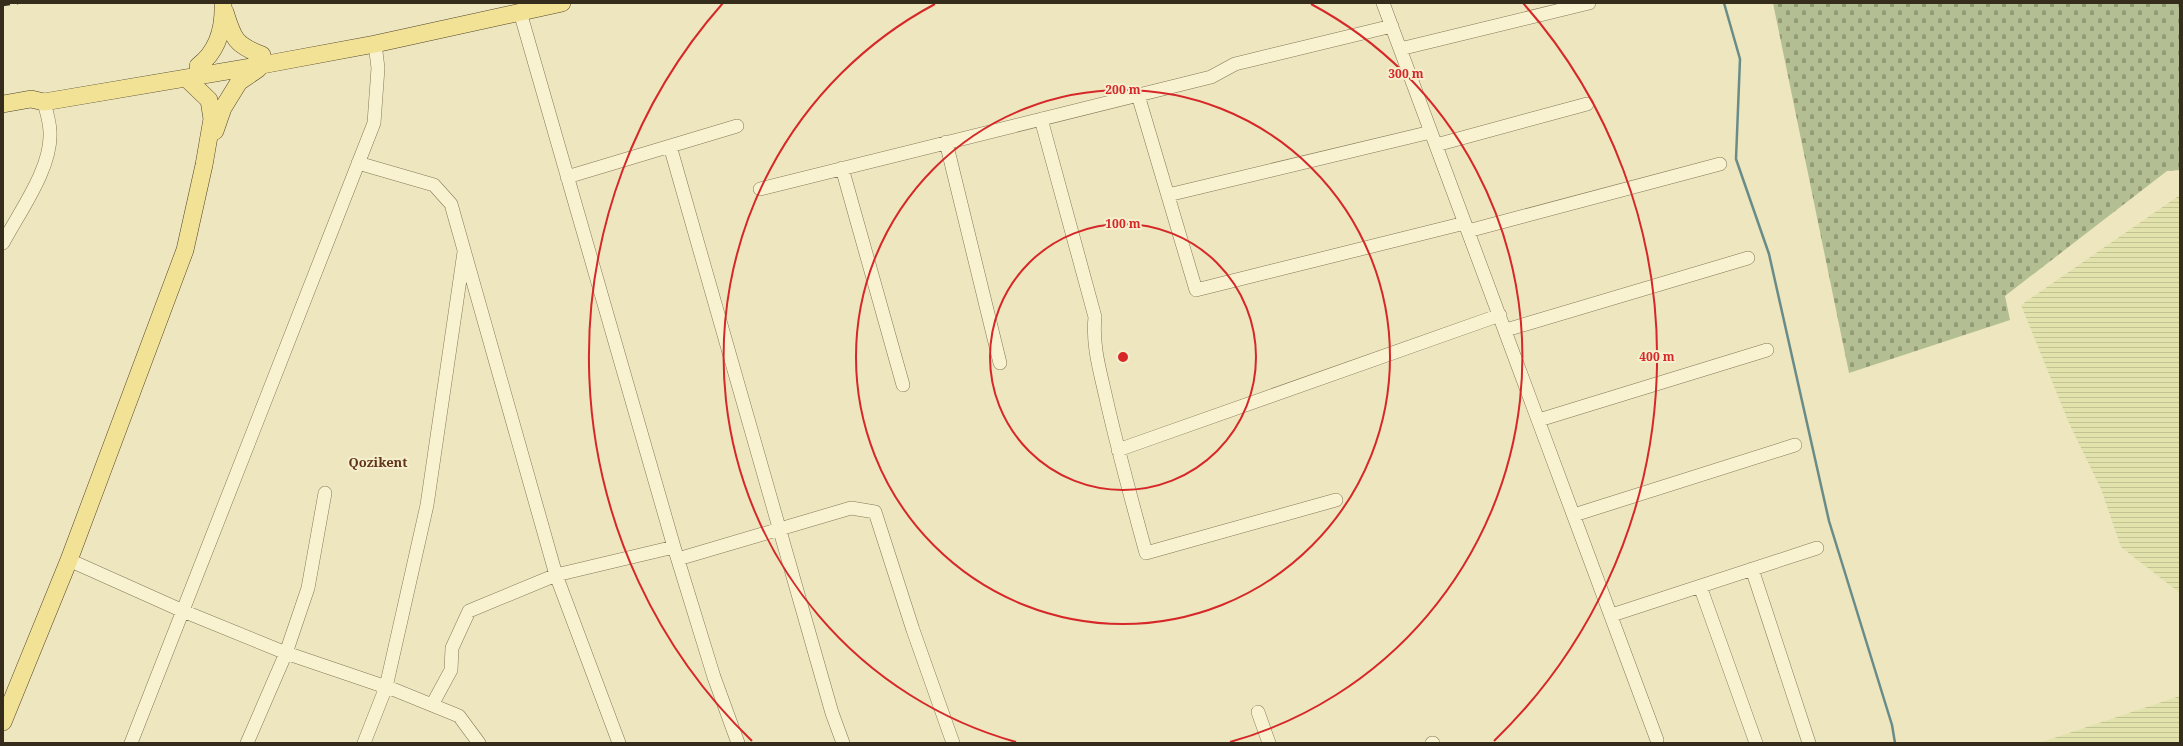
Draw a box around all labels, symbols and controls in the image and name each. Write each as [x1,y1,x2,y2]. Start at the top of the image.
text: 300 m [1388,65,1424,82]
text: 200 m [1105,81,1141,98]
text: 100 m [1105,215,1141,232]
text: 400 m [1639,348,1675,365]
centre of rings [1116,350,1130,364]
district label: Qozikent [348,453,408,471]

